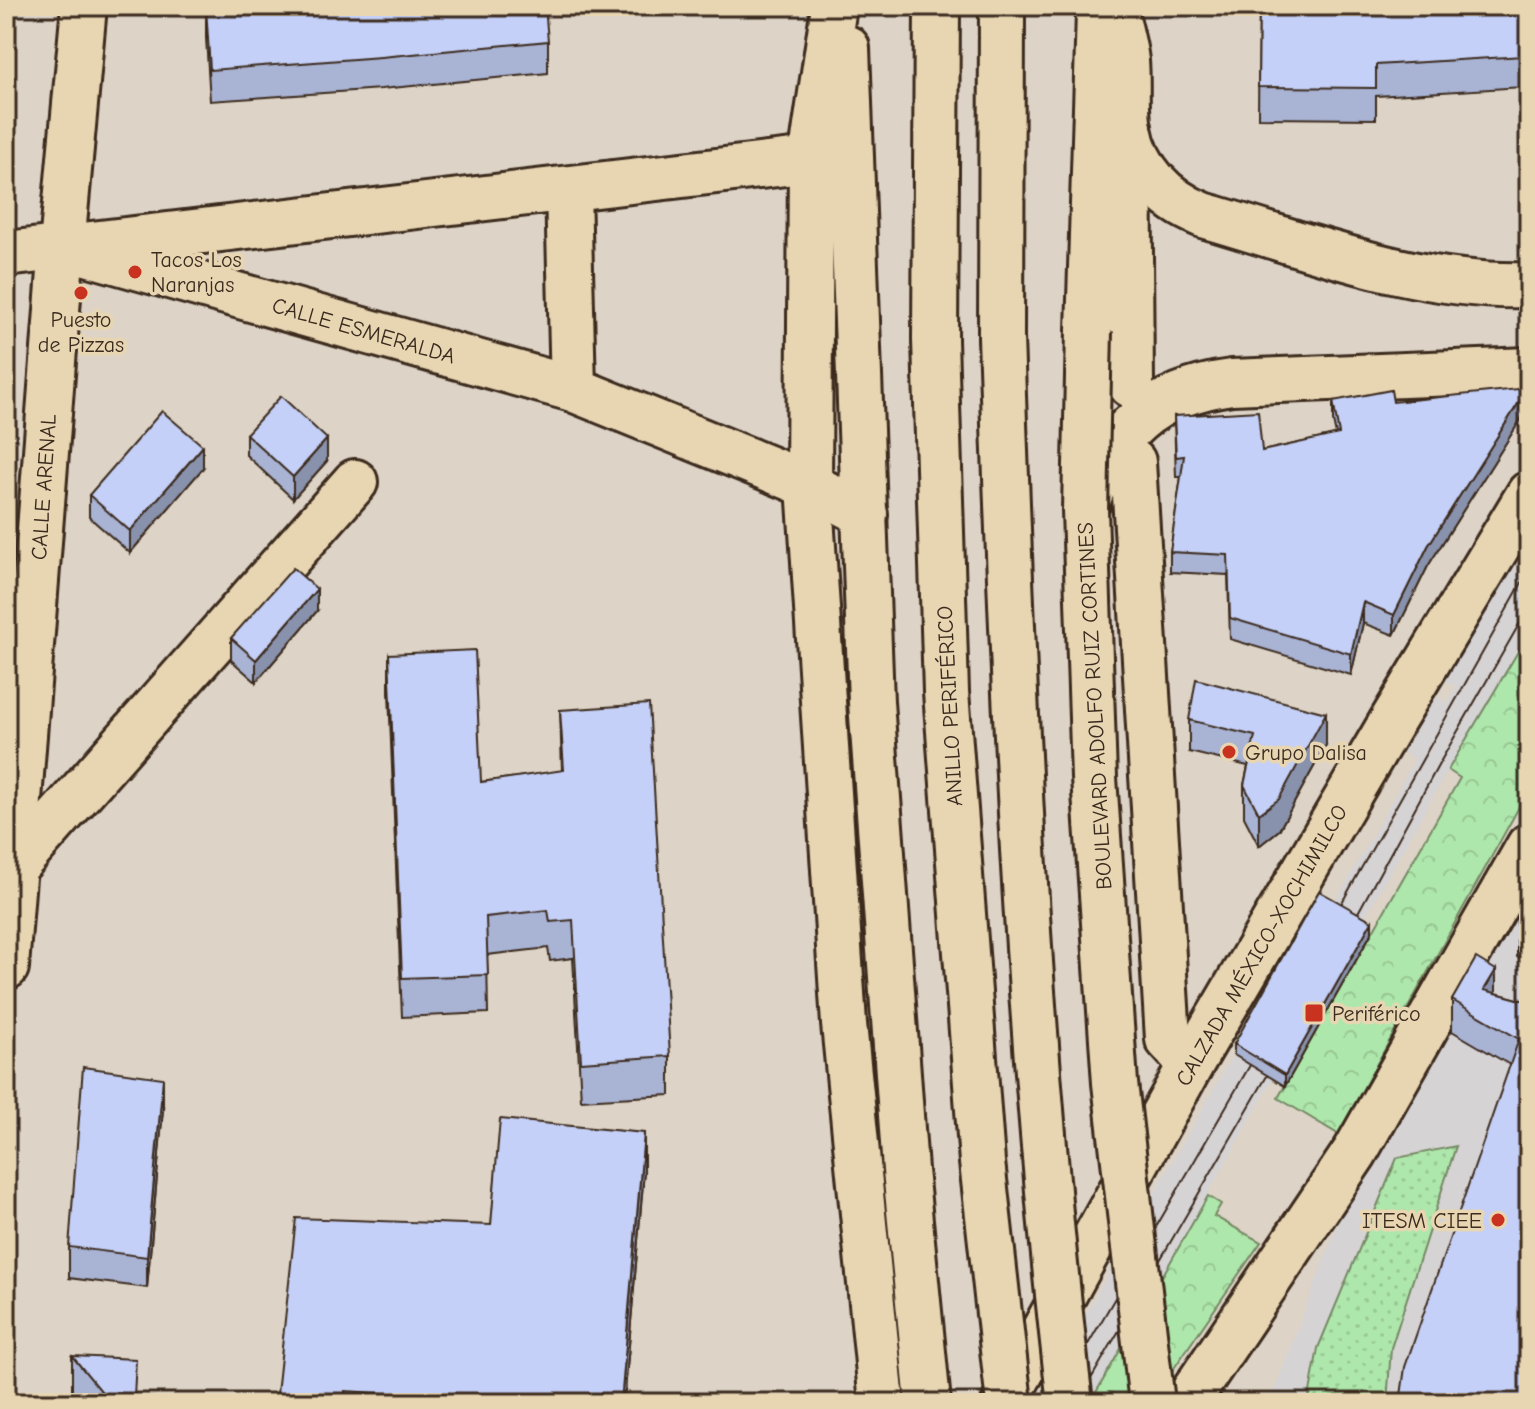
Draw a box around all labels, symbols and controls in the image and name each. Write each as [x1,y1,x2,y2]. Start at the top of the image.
place label: Tacos Los Naranjas [151,247,242,298]
marker: Tacos Los Naranjas [126,263,144,281]
marker: Puesto de Pizzas [72,284,90,302]
street label: CALLE ESMERALDA [269,292,459,370]
place label: Puesto de Pizzas [38,307,124,358]
street label: CALLE ARENAL [26,413,62,561]
street label: BOULEVARD ADOLFO RUIZ CORTINES [1072,522,1118,890]
street label: ANILLO PERIFÉRICO [932,605,968,807]
place label: Grupo Dalisa [1245,740,1367,766]
marker: Grupo Dalisa [1220,743,1238,761]
street label: CALZADA MÉXICO-XOCHIMILCO [1171,800,1353,1091]
place label: Periférico [1332,1001,1421,1027]
marker: Periférico [1303,1002,1325,1024]
place label: ITESM CIEE [1362,1208,1482,1234]
marker: ITESM CIEE [1489,1211,1507,1229]

